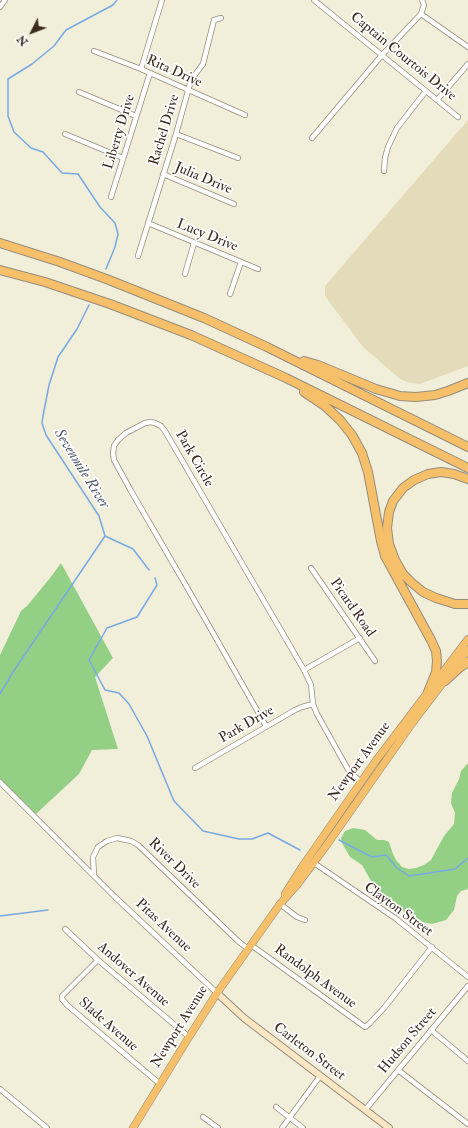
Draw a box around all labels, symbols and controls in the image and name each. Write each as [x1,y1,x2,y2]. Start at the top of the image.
street label: Captain Courtois Drive [347,9,459,105]
north arrow [12,12,52,52]
text: N [15,32,31,48]
street label: Rita Drive [144,52,204,92]
street label: Liberty Drive [101,93,139,171]
street label: Rachel Drive [146,93,184,167]
street label: Julia Drive [172,159,234,199]
street label: Lucy Drive [174,216,240,256]
water label: Sevenmile River [49,426,113,512]
street label: Park Circle [171,428,217,490]
street label: Picard Road [326,576,378,640]
street label: Park Drive [217,703,277,747]
street label: Newport Avenue [326,719,394,805]
street label: River Drive [145,835,203,893]
street label: Clayton Street [360,879,436,941]
street label: Pitas Avenue [132,896,194,956]
street label: Andover Avenue [94,939,172,1011]
street label: Randolph Avenue [270,941,360,1013]
street label: Newport Avenue [148,983,212,1071]
street label: Slade Avenue [75,995,141,1055]
street label: Hudson Street [376,1005,440,1077]
street label: Carleton Street [270,1020,348,1084]

